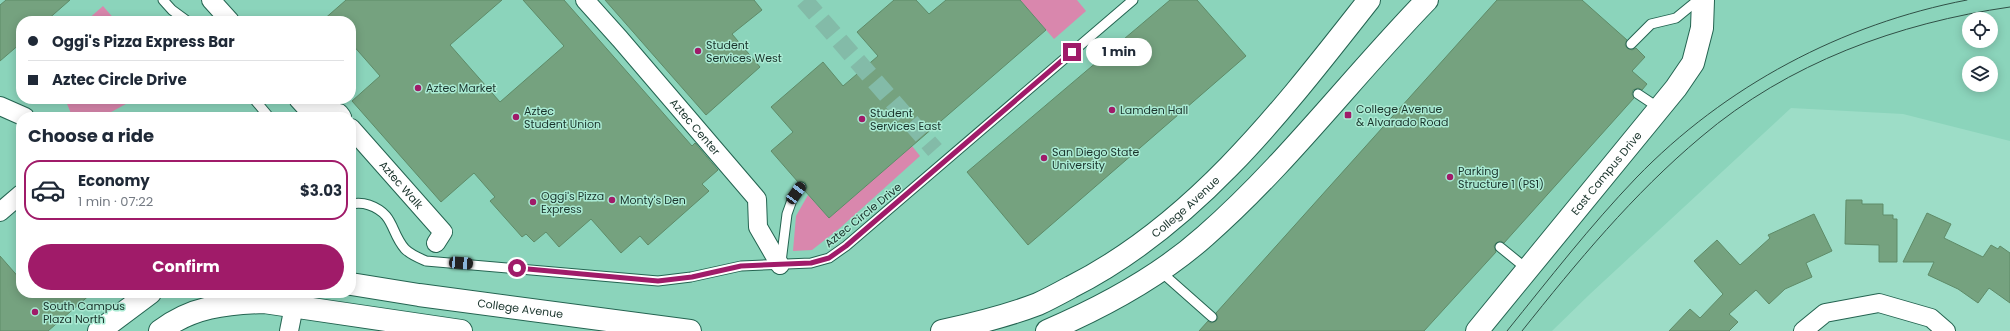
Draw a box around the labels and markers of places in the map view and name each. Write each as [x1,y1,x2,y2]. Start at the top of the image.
place label: Student Services West [706,37,782,66]
marker: Student Services West [693,46,703,56]
place label: Aztec Market [426,80,496,96]
marker: Aztec Market [413,83,423,93]
place label: College Avenue & Alvarado Road [1356,101,1448,130]
place label: Lamden Hall [1120,102,1188,118]
place label: Aztec Student Union [524,103,601,132]
place label: Student Services East [870,105,941,134]
marker: Lamden Hall [1107,105,1117,115]
marker: College Avenue & Alvarado Road [1343,110,1353,120]
marker: Aztec Student Union [511,112,521,122]
marker: Student Services East [857,114,867,124]
place label: San Diego State University [1052,144,1139,173]
marker: San Diego State University [1039,153,1049,163]
place label: Parking Structure 1 (PS1) [1458,163,1544,192]
marker: Parking Structure 1 (PS1) [1445,172,1455,182]
place label: Oggi's Pizza Express [541,188,604,217]
place label: Monty's Den [620,192,686,208]
marker: Monty's Den [607,195,617,205]
marker: Oggi's Pizza Express [528,197,538,207]
place label: South Campus Plaza North [43,298,125,327]
marker: South Campus Plaza North [30,307,40,317]

